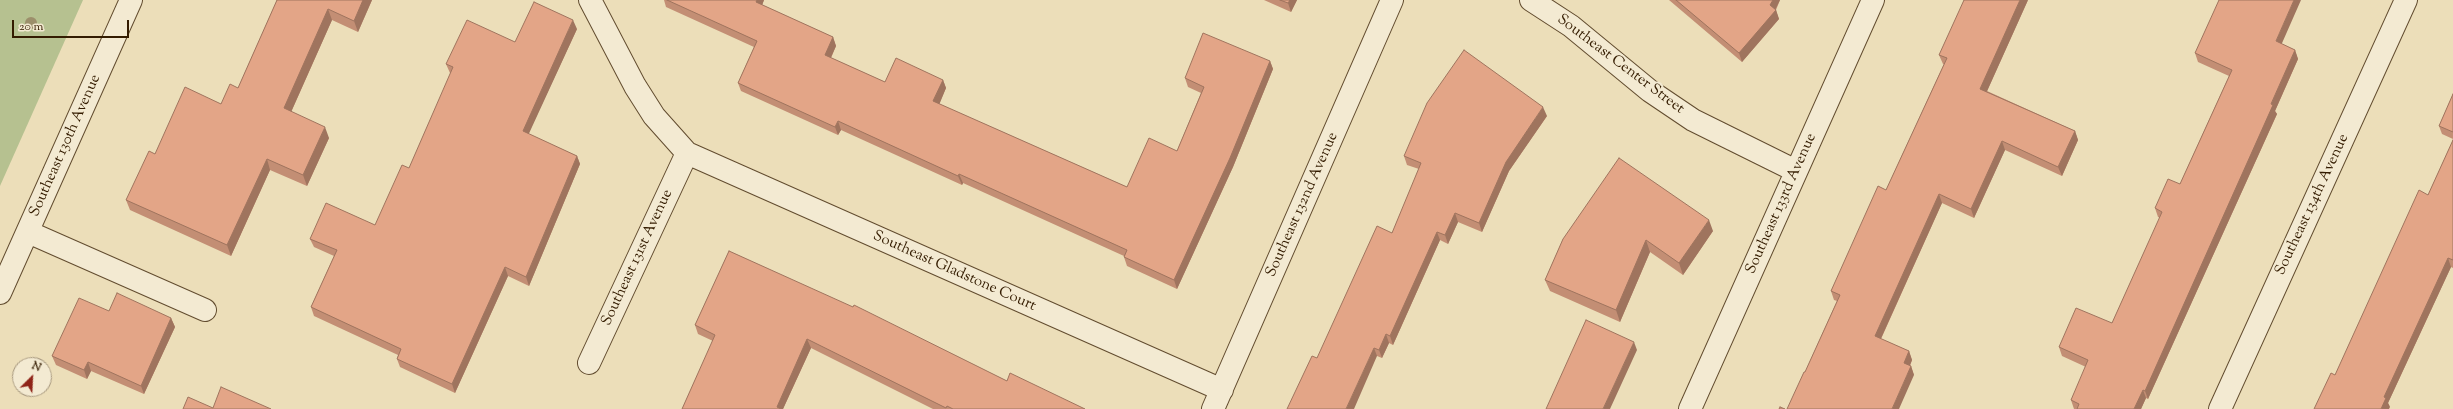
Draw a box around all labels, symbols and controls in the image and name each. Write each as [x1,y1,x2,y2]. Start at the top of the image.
street label: Southeast Center Street [1553,11,1687,119]
scale bar [14,12,131,38]
text: 20 m [19,18,43,36]
street label: Southeast 130th Avenue [26,72,106,220]
street label: Southeast 132nd Avenue [1263,130,1343,280]
street label: Southeast 133rd Avenue [1743,131,1821,277]
street label: Southeast 134th Avenue [2272,132,2354,278]
street label: Southeast 131st Avenue [599,187,677,329]
street label: Southeast Gladstone Court [870,228,1038,316]
north arrow [12,357,52,397]
text: N [29,358,44,376]

